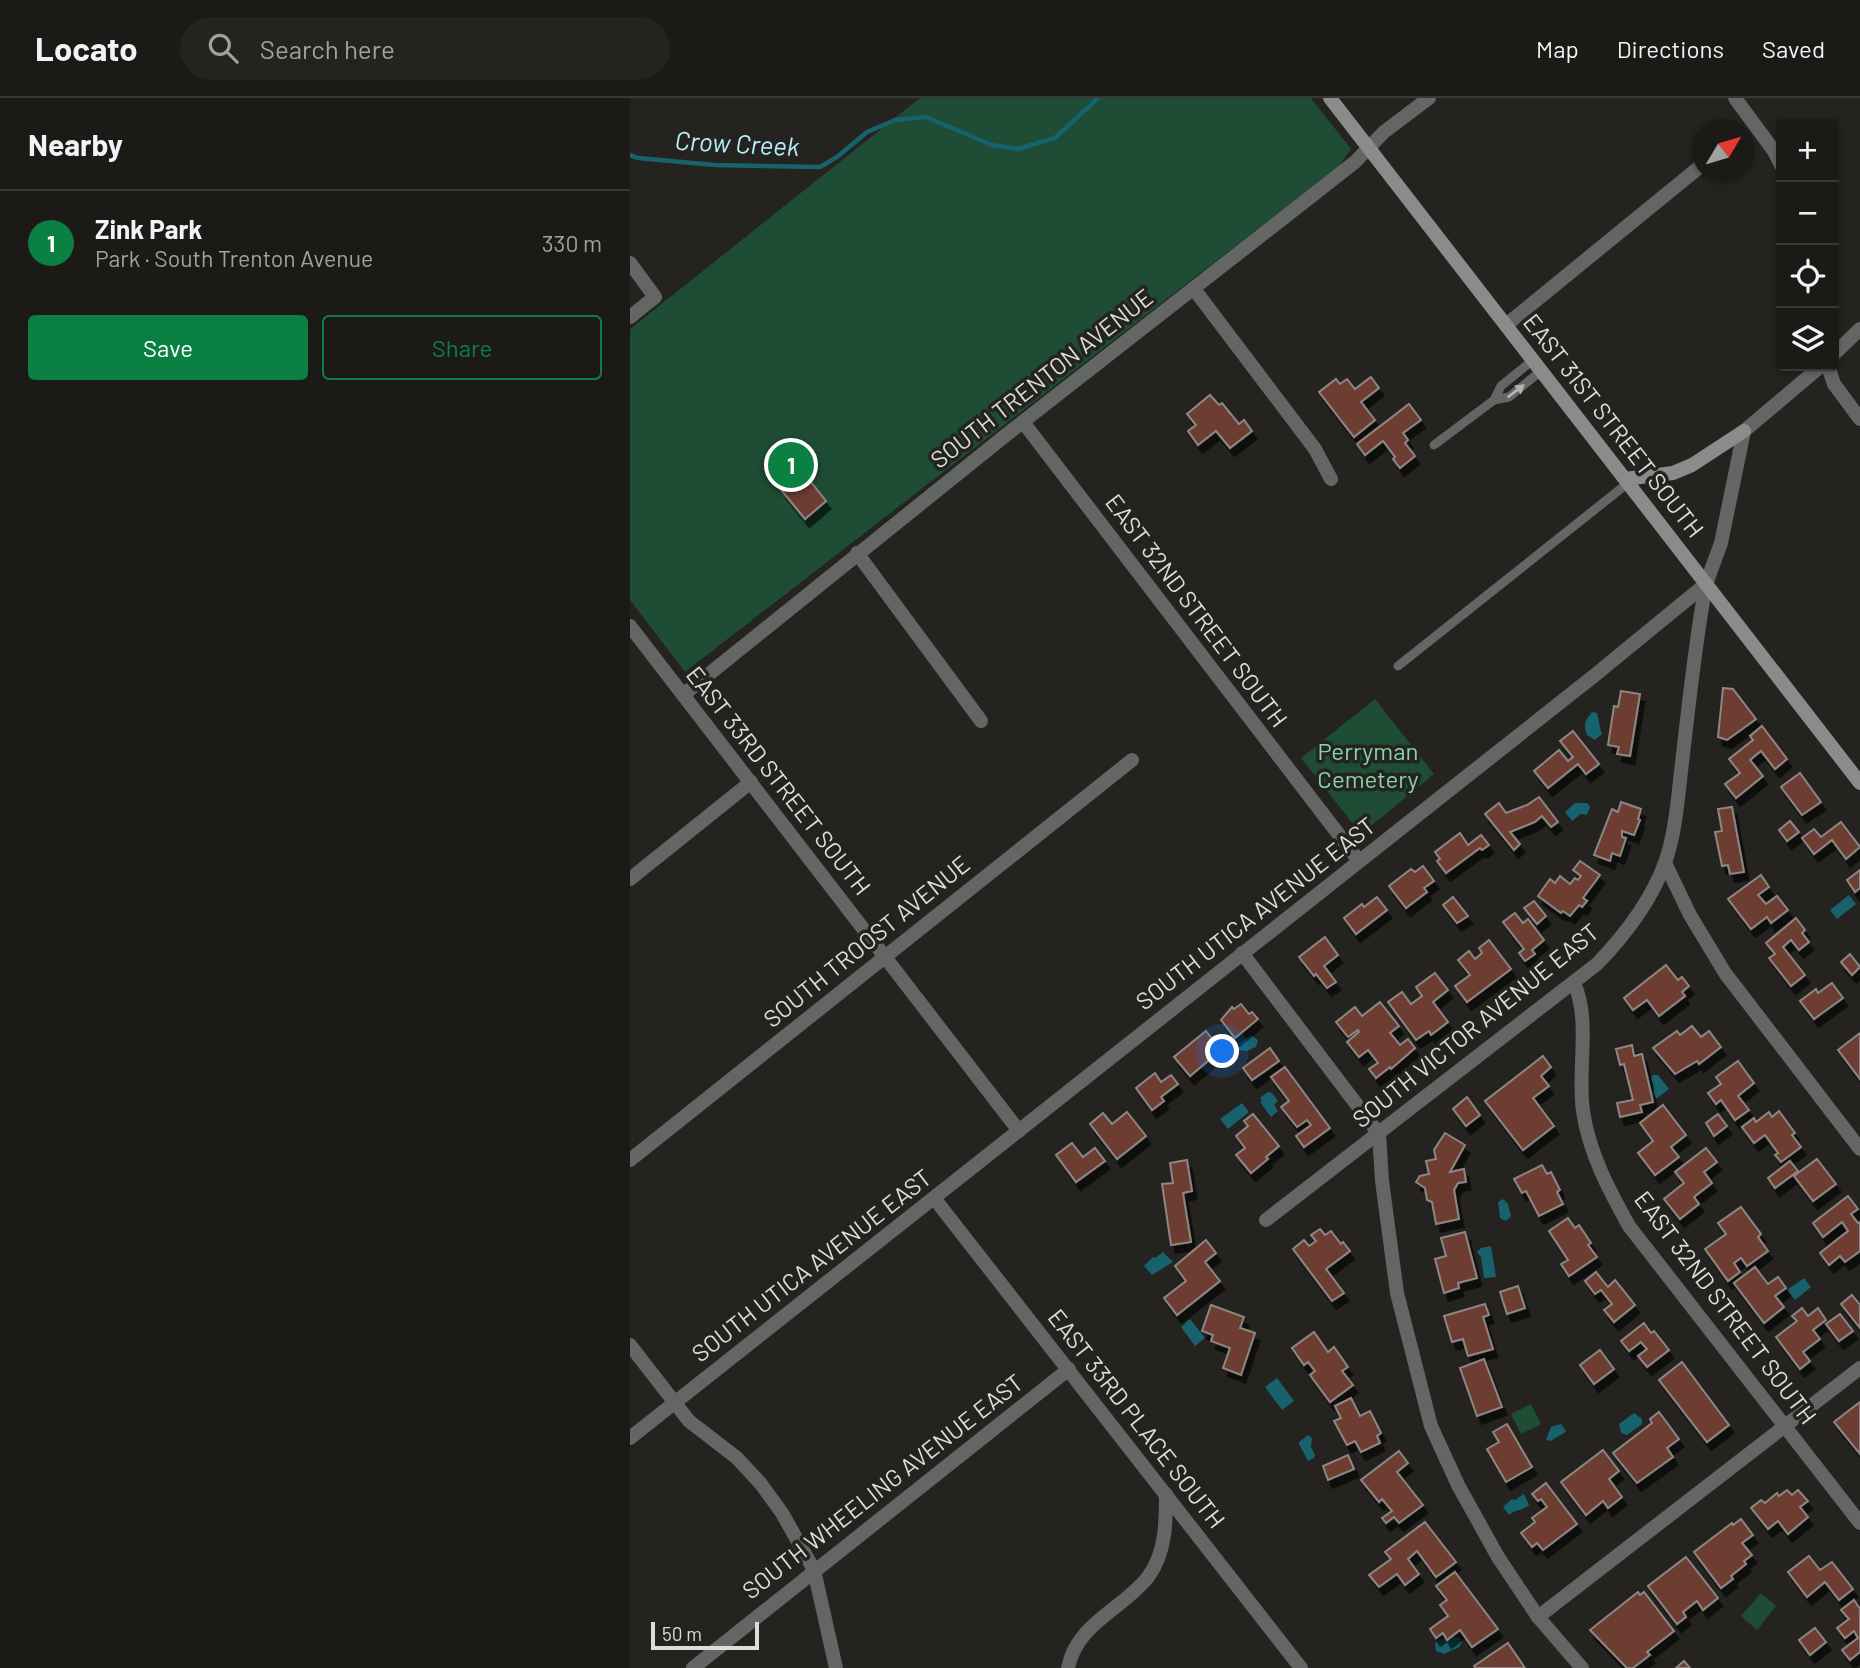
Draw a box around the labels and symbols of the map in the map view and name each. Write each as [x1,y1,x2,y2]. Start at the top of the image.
north arrow [1692,119,1755,182]
water label: Crow Creek [674,124,801,161]
street label: SOUTH TRENTON AVENUE [924,282,1158,474]
street label: EAST 31ST STREET SOUTH [1518,307,1711,543]
one-way arrow [1507,384,1525,398]
pin: 1 [768,439,814,491]
street label: EAST 32ND STREET SOUTH [1100,488,1294,732]
street label: EAST 33RD STREET SOUTH [681,660,878,900]
park label: Perryman Cemetery [1317,736,1419,793]
street label: SOUTH UTICA AVENUE EAST [1129,810,1381,1015]
street label: SOUTH TROOST AVENUE [757,849,975,1033]
street label: SOUTH VICTOR AVENUE EAST [1346,916,1604,1133]
your location [1205,1034,1239,1068]
street label: SOUTH UTICA AVENUE EAST [685,1162,937,1367]
street label: EAST 32ND STREET SOUTH [1629,1185,1823,1429]
street label: EAST 33RD PLACE SOUTH [1043,1303,1232,1533]
street label: SOUTH WHEELING AVENUE EAST [736,1367,1028,1604]
scale bar [651,1619,760,1651]

